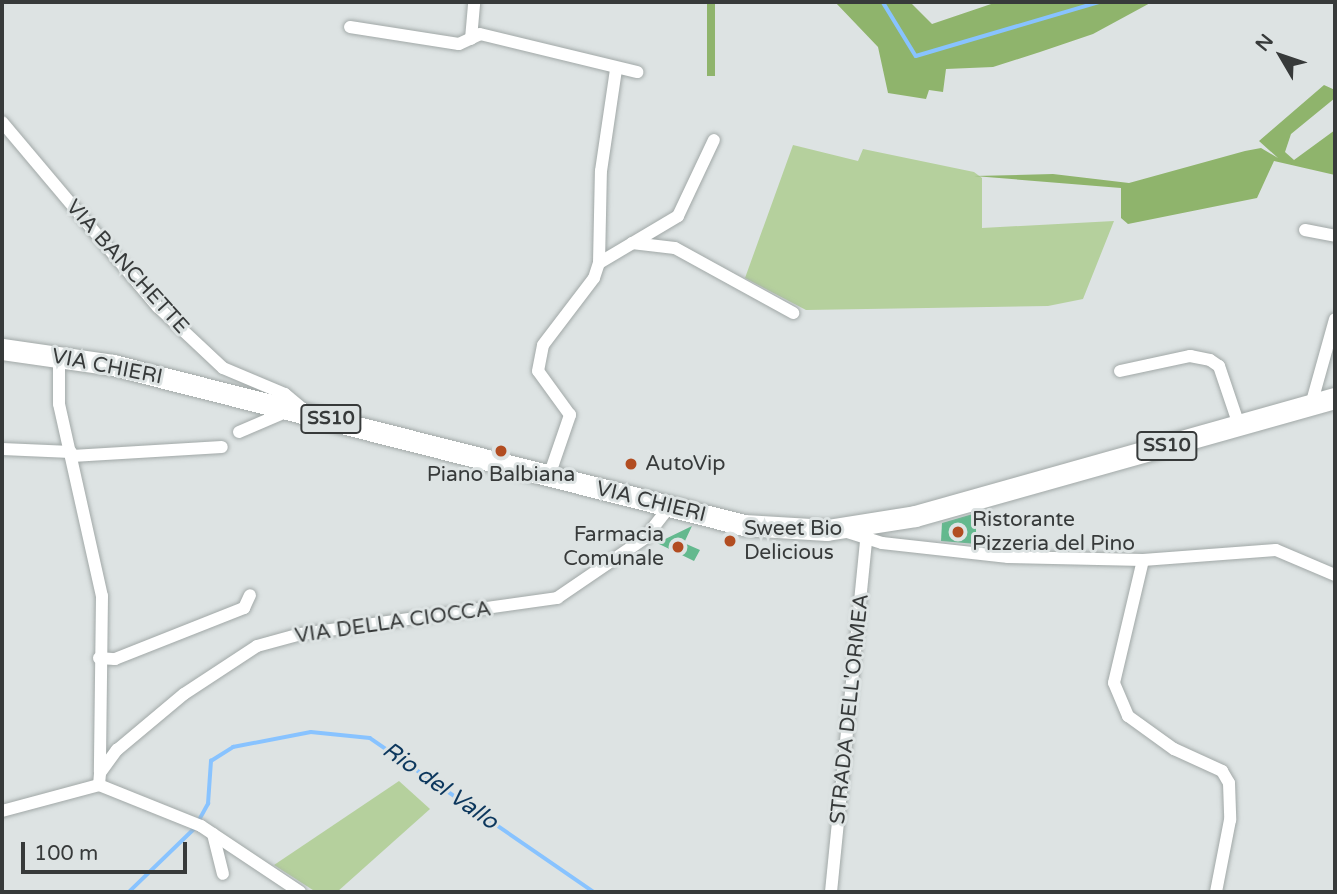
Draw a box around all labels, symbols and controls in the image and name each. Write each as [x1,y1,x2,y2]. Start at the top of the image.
north arrow [1246,21,1316,91]
text: N [1251,30,1278,56]
street label: VIA BANCHETTE [60,195,194,339]
street label: VIA CHIERI [49,344,165,390]
road number: SS10 [300,404,362,434]
road number: SS10 [1136,430,1198,462]
marker: Piano Balbiana [493,443,509,459]
place label: AutoVip [645,451,726,477]
marker: AutoVip [623,456,639,472]
place label: Piano Balbiana [427,462,575,488]
street label: VIA CHIERI [593,476,709,528]
place label: Ristorante Pizzeria del Pino [972,507,1135,557]
place label: Sweet Bio Delicious [744,516,842,566]
place label: Farmacia Comunale [563,522,664,572]
marker: Ristorante Pizzeria del Pino [950,524,966,540]
marker: Sweet Bio Delicious [722,533,738,549]
marker: Farmacia Comunale [670,539,686,555]
street label: STRADA DELL'ORMEA [825,593,875,825]
street label: VIA DELLA CIOCCA [293,597,493,649]
water label: Rio del Vallo [377,736,503,836]
scale bar [24,828,191,872]
text: 100 m [34,841,98,866]

